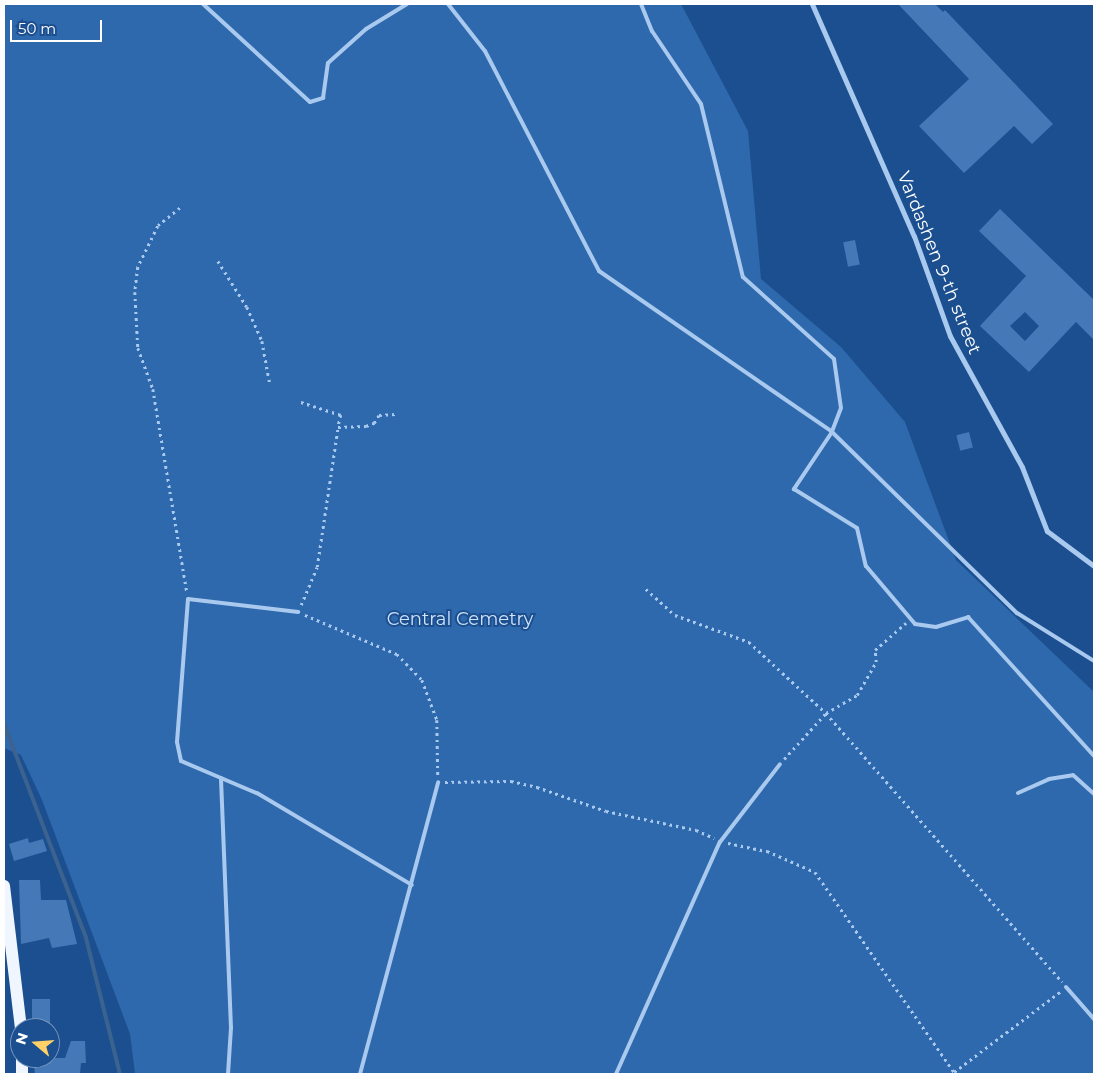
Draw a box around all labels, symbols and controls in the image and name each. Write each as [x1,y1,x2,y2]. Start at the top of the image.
scale bar [12,10,105,42]
text: 50 m [18,19,56,38]
street label: Vardashen 9-th street [892,168,986,358]
park label: Central Cemetry [387,608,533,630]
north arrow [10,1018,60,1068]
text: N [11,1031,32,1047]

